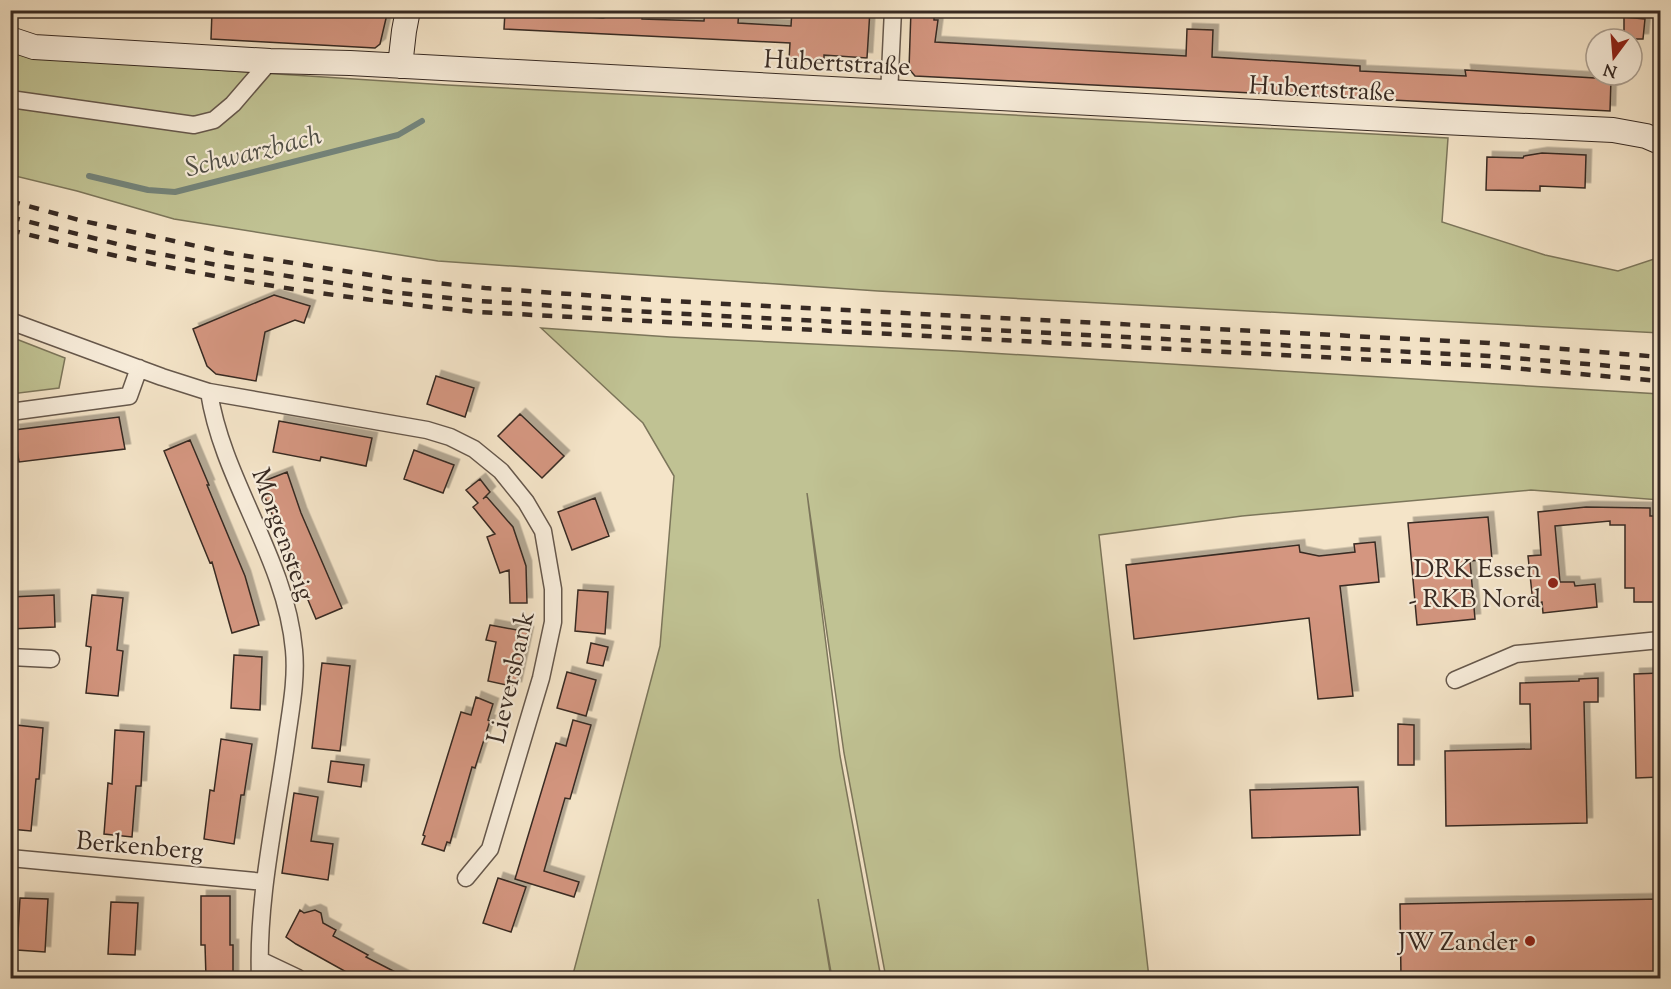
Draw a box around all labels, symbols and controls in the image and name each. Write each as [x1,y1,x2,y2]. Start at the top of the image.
north arrow [1584,27,1644,87]
street label: Hubertstraße [763,42,911,87]
text: N [1601,56,1620,82]
street label: Hubertstraße [1248,68,1396,113]
water label: Schwarzbach [181,118,326,189]
street label: Morgensteig [241,463,323,606]
place label: DRK Essen - RKB Nord [1408,552,1541,619]
marker: DRK Essen - RKB Nord [1546,576,1560,590]
street label: Lieversbank [479,608,546,748]
street label: Berkenberg [75,823,205,871]
place label: JW Zander [1396,925,1518,962]
marker: JW Zander [1523,934,1537,948]

